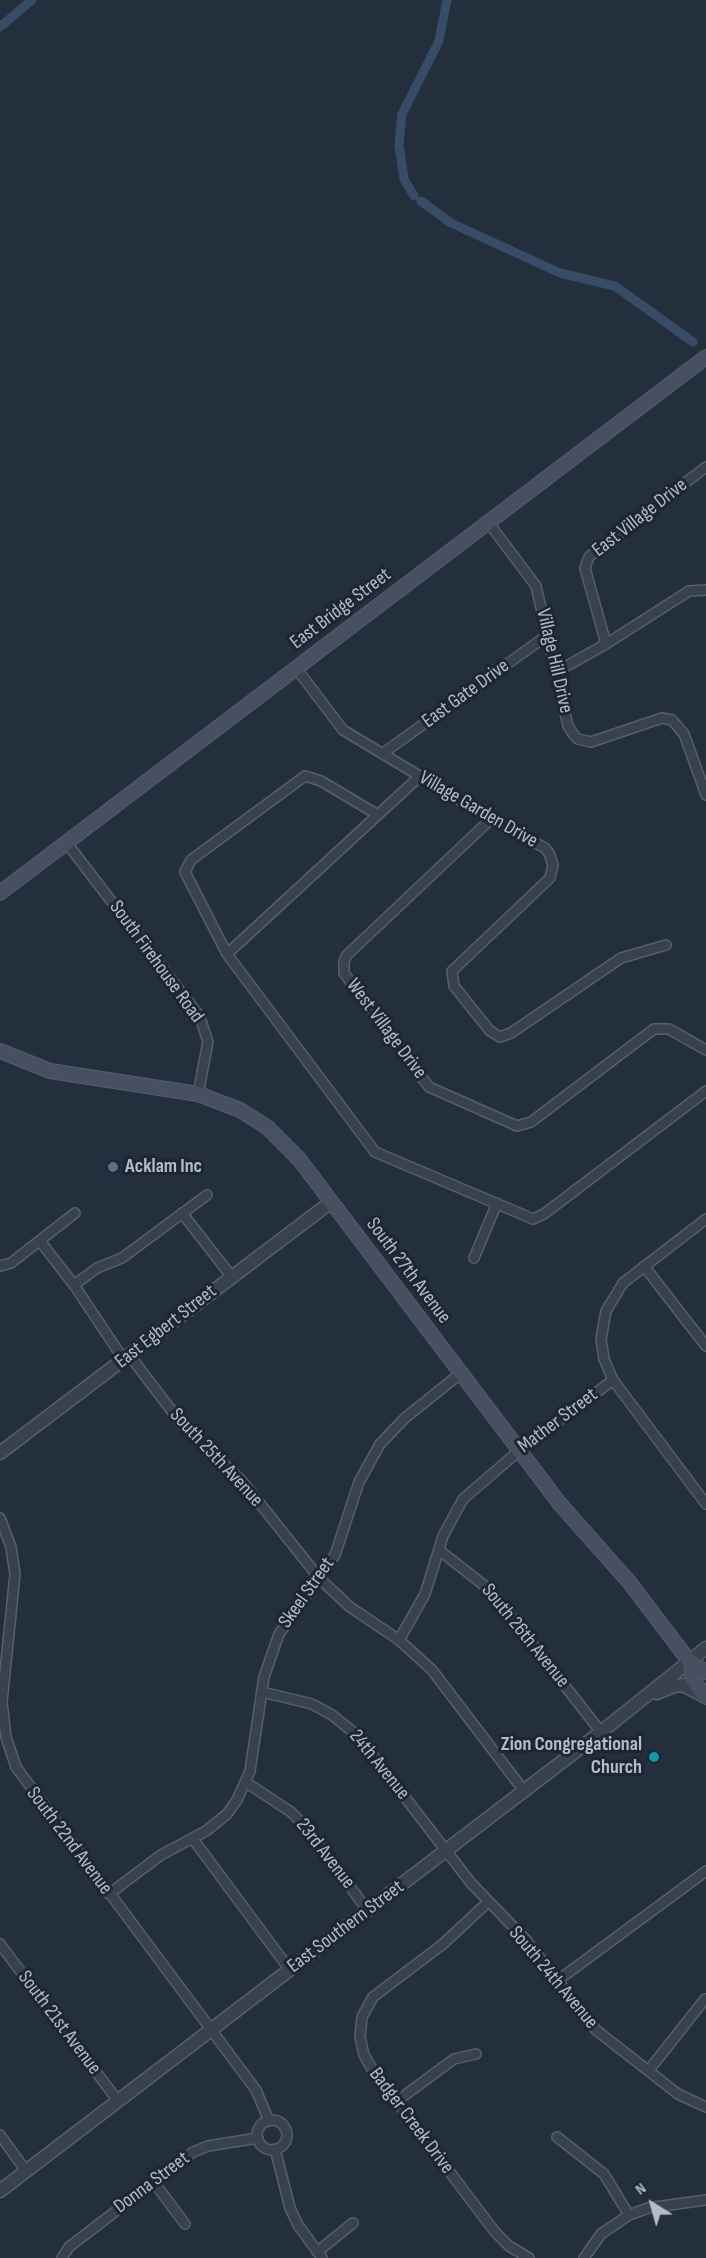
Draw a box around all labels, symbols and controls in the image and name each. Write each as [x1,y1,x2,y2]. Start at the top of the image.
street label: East Village Drive [588,473,692,563]
street label: East Bridge Street [286,563,396,655]
street label: Village Hill Drive [530,606,578,716]
street label: East Gate Drive [418,654,514,734]
street label: Village Garden Drive [414,766,542,854]
street label: South Firehouse Road [104,896,208,1028]
street label: West Village Drive [341,974,431,1084]
place label: Acklam Inc [125,1155,202,1179]
marker: Acklam Inc [106,1160,120,1174]
street label: South 27th Avenue [360,1213,456,1329]
street label: East Egbert Street [110,1280,222,1374]
street label: Mather Street [513,1383,603,1459]
street label: South 25th Avenue [164,1404,268,1512]
street label: Skeel Street [274,1553,340,1633]
street label: South 26th Avenue [476,1579,574,1693]
street label: 24th Avenue [343,1725,415,1805]
place label: Zion Congregational Church [501,1733,642,1780]
marker: Zion Congregational Church [647,1750,661,1764]
street label: South 22nd Avenue [21,1782,117,1900]
street label: 23rd Avenue [290,1814,360,1894]
street label: East Southern Street [283,1875,409,1979]
street label: South 24th Avenue [503,1922,603,2034]
street label: South 21st Avenue [12,1966,106,2080]
street label: Badger Creek Drive [363,2063,459,2179]
street label: Donna Street [110,2147,194,2219]
north arrow [622,2174,682,2234]
text: N [632,2179,650,2199]

